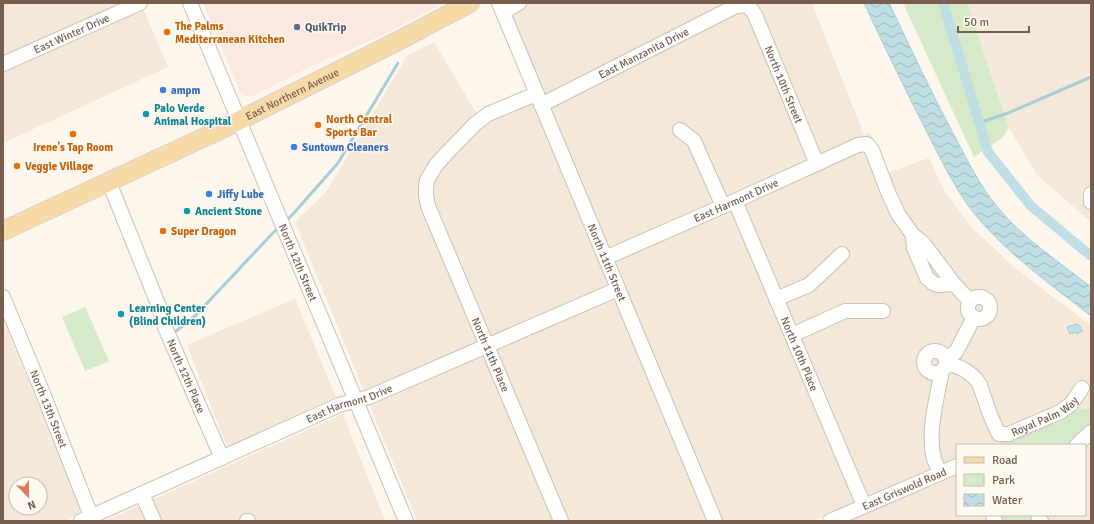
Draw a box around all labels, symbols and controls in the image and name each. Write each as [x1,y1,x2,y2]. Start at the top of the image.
scale bar [958,8,1029,34]
street label: East Winter Drive [32,11,112,56]
text: 50 m [964,15,989,30]
place label: The Palms Mediterranean Kitchen [175,20,285,46]
place label: QuikTrip [305,21,346,34]
marker: QuikTrip [292,22,302,32]
street label: East Manzanita Drive [597,25,691,82]
marker: The Palms Mediterranean Kitchen [162,27,172,37]
street label: North 10th Street [761,44,805,125]
street label: East Northern Avenue [244,66,341,123]
place label: ampm [171,84,200,97]
marker: ampm [158,85,168,95]
place label: Palo Verde Animal Hospital [154,102,232,128]
marker: Palo Verde Animal Hospital [141,109,151,119]
place label: North Central Sports Bar [326,113,393,139]
marker: North Central Sports Bar [313,120,323,130]
marker: Irene's Tap Room [68,129,78,139]
place label: Irene's Tap Room [33,141,113,154]
place label: Suntown Cleaners [302,141,389,154]
marker: Suntown Cleaners [289,142,299,152]
place label: Veggie Village [25,160,94,173]
marker: Veggie Village [12,161,22,171]
street label: East Harmont Drive [692,176,780,225]
place label: Jiffy Lube [217,188,265,201]
marker: Jiffy Lube [204,189,214,199]
place label: Ancient Stone [195,205,263,218]
marker: Ancient Stone [182,206,192,216]
street label: North 12th Street [276,222,320,303]
street label: North 11th Street [585,222,629,303]
place label: Super Dragon [171,225,236,238]
marker: Super Dragon [158,226,168,236]
place label: Learning Center (Blind Children) [129,302,206,328]
marker: Learning Center (Blind Children) [116,309,126,319]
street label: North 10th Place [778,315,821,393]
street label: North 11th Place [469,316,512,394]
street label: North 12th Place [164,337,208,415]
street label: North 13th Street [27,368,70,450]
street label: East Harmont Drive [304,382,395,426]
street label: Royal Palm Way [1009,394,1082,439]
legend [956,444,1086,516]
text: Road [992,453,1018,468]
street label: East Griswold Road [860,465,949,513]
text: Park [992,473,1015,488]
north arrow [8,476,48,516]
text: Water [992,493,1023,508]
text: N [26,497,38,512]

